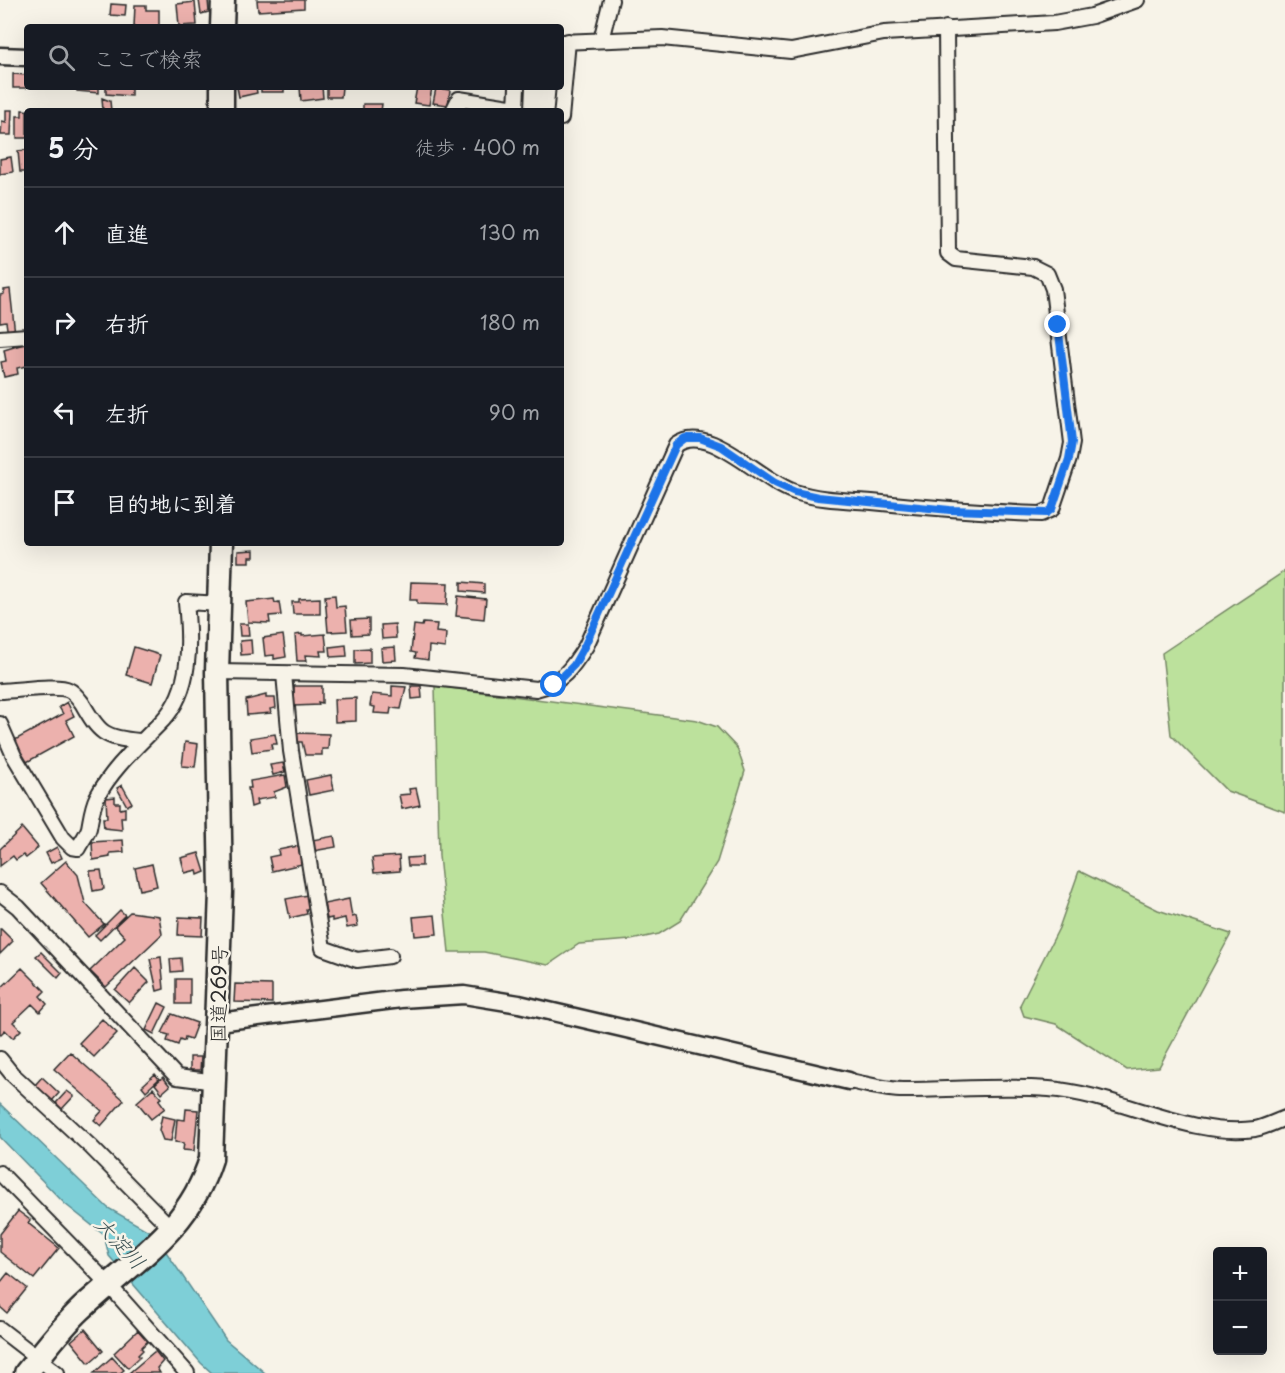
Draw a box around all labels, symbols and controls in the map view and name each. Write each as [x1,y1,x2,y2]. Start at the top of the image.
search box [24,24,564,90]
icon: search [45,41,78,74]
text: ここで検索 [93,41,203,74]
text: 5 分 [48,128,98,167]
text: 徒歩 · 400 m [415,132,540,162]
icon: ahead [48,216,81,249]
text: 直進 [105,216,149,249]
text: 130 m [480,217,540,247]
icon: right [48,306,81,339]
text: 右折 [105,306,149,339]
text: 180 m [480,307,540,337]
route end [1044,311,1070,337]
icon: left [48,396,81,429]
text: 左折 [105,396,149,429]
text: 90 m [489,397,540,427]
icon: arrive [48,486,81,519]
text: 目的地に到着 [105,486,237,519]
route start [540,671,566,697]
street label: 国道269号 [202,945,234,1043]
water label: 大淀川 [88,1208,154,1276]
map controls [1213,1247,1267,1355]
button: + [1213,1247,1267,1301]
button: − [1213,1301,1267,1355]

